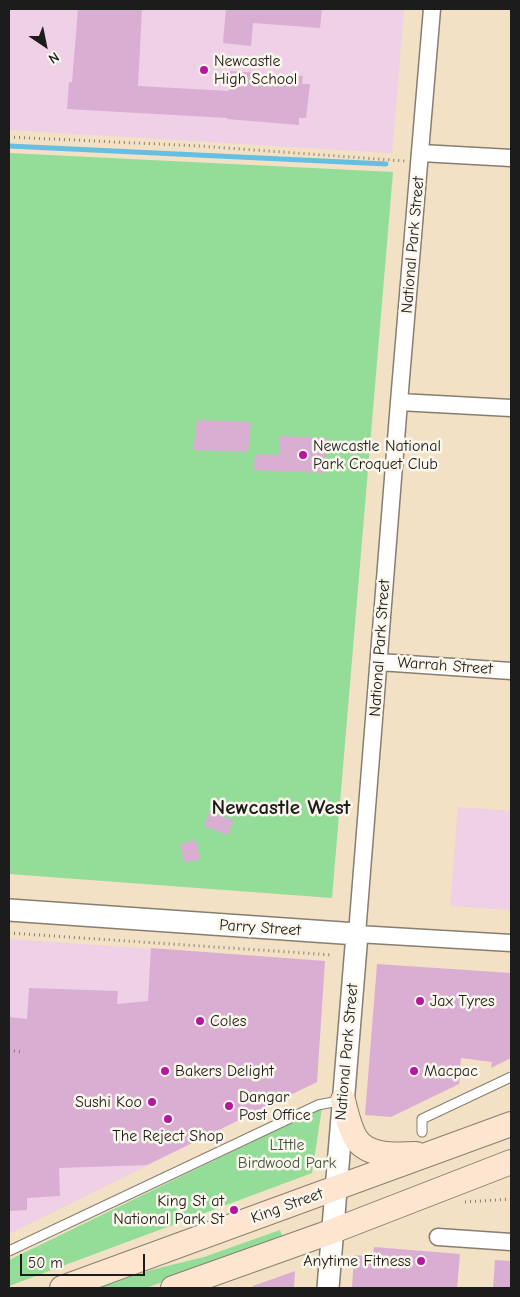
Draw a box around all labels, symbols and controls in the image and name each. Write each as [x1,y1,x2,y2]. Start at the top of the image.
north arrow [20,20,70,70]
text: N [45,48,62,67]
place label: Newcastle High School [214,51,297,89]
marker: Newcastle High School [198,64,210,76]
street label: National Park Street [397,176,429,314]
place label: Newcastle National Park Croquet Club [313,436,441,474]
marker: Newcastle National Park Croquet Club [297,449,309,461]
street label: National Park Street [366,579,394,717]
street label: Warrah Street [397,653,493,679]
district label: Newcastle West [212,795,350,821]
street label: Parry Street [219,916,301,940]
street label: National Park Street [331,983,363,1121]
place label: Jax Tyres [430,991,495,1011]
marker: Jax Tyres [414,995,426,1007]
place label: Coles [210,1011,246,1031]
marker: Coles [194,1015,206,1027]
place label: Bakers Delight [175,1061,274,1081]
place label: Macpac [424,1061,478,1081]
marker: Bakers Delight [159,1065,171,1077]
marker: Macpac [408,1065,420,1077]
place label: Dangar Post Office [239,1087,311,1125]
place label: Sushi Koo [75,1092,142,1112]
marker: Sushi Koo [146,1096,158,1108]
marker: Dangar Post Office [223,1100,235,1112]
marker: The Reject Shop [162,1113,174,1125]
place label: The Reject Shop [112,1126,224,1146]
park label: LIttle Birdwood Park [238,1135,336,1173]
street label: King Street [248,1184,326,1228]
place label: King St at National Park St [113,1191,224,1229]
marker: King St at National Park St [228,1204,240,1216]
scale bar [22,1244,148,1276]
place label: Anytime Fitness [303,1251,411,1271]
text: 50 m [28,1254,63,1272]
marker: Anytime Fitness [415,1255,427,1267]

